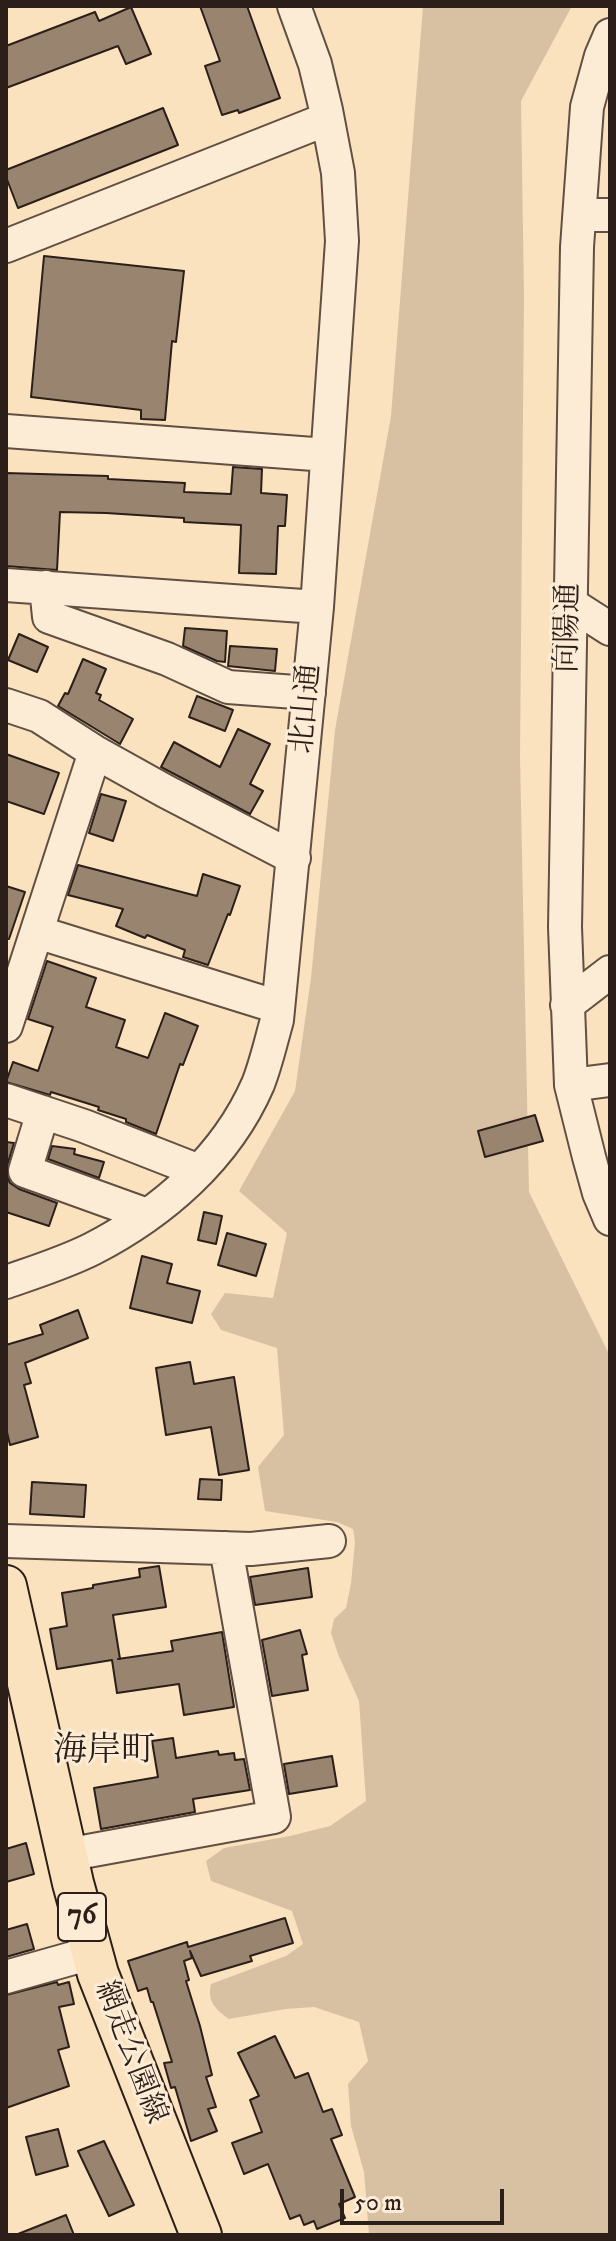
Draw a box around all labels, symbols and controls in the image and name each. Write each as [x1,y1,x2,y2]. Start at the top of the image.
street label: 向陽通 [551,583,589,673]
street label: 北山通 [286,663,330,755]
district label: 海岸町 [53,1733,155,1773]
road number: 76 [58,1893,106,1941]
street label: 網走公園線 [85,1977,173,2129]
scale bar [344,2173,508,2223]
text: 50 m [354,2188,402,2218]

